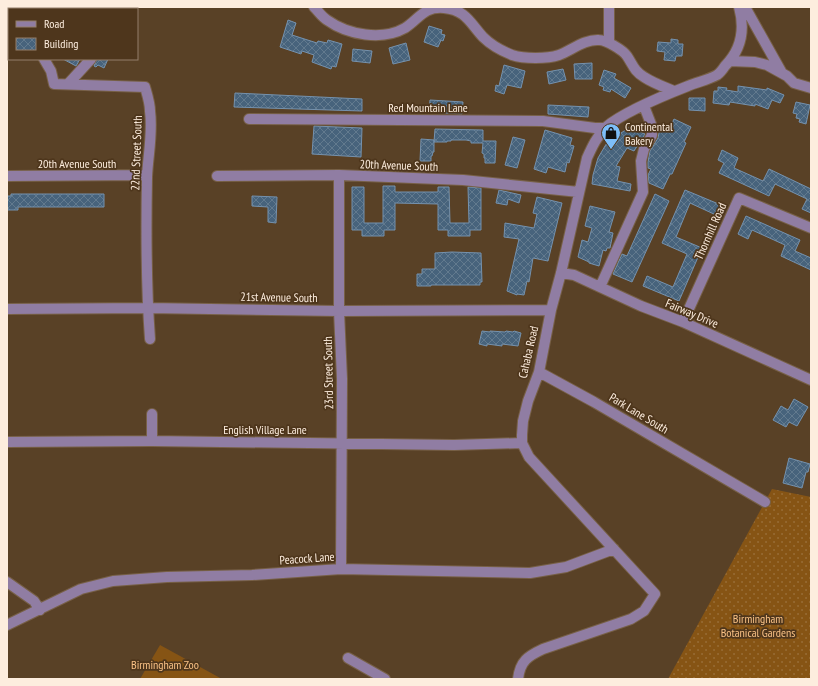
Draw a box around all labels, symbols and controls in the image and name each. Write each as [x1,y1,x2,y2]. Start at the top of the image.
legend [8,8,138,60]
text: Road [44,16,64,31]
text: Building [44,36,79,51]
street label: Red Mountain Lane [388,100,468,115]
street label: 22nd Street South [127,115,145,191]
place label: Continental Bakery [625,119,673,148]
shop icon: Continental Bakery [600,122,622,150]
street label: 20th Avenue South [38,156,116,171]
street label: 20th Avenue South [359,156,439,174]
street label: Thornhill Road [691,200,729,262]
street label: 21st Avenue South [240,289,318,305]
street label: Fairway Drive [663,295,721,331]
street label: Cahaba Road [515,324,541,380]
street label: 23rd Street South [320,336,336,410]
street label: Park Lane South [607,389,671,437]
street label: English Village Lane [223,422,307,437]
street label: Peacock Lane [279,549,335,567]
park label: Birmingham Botanical Gardens [721,611,795,640]
park label: Birmingham Zoo [131,657,199,672]

